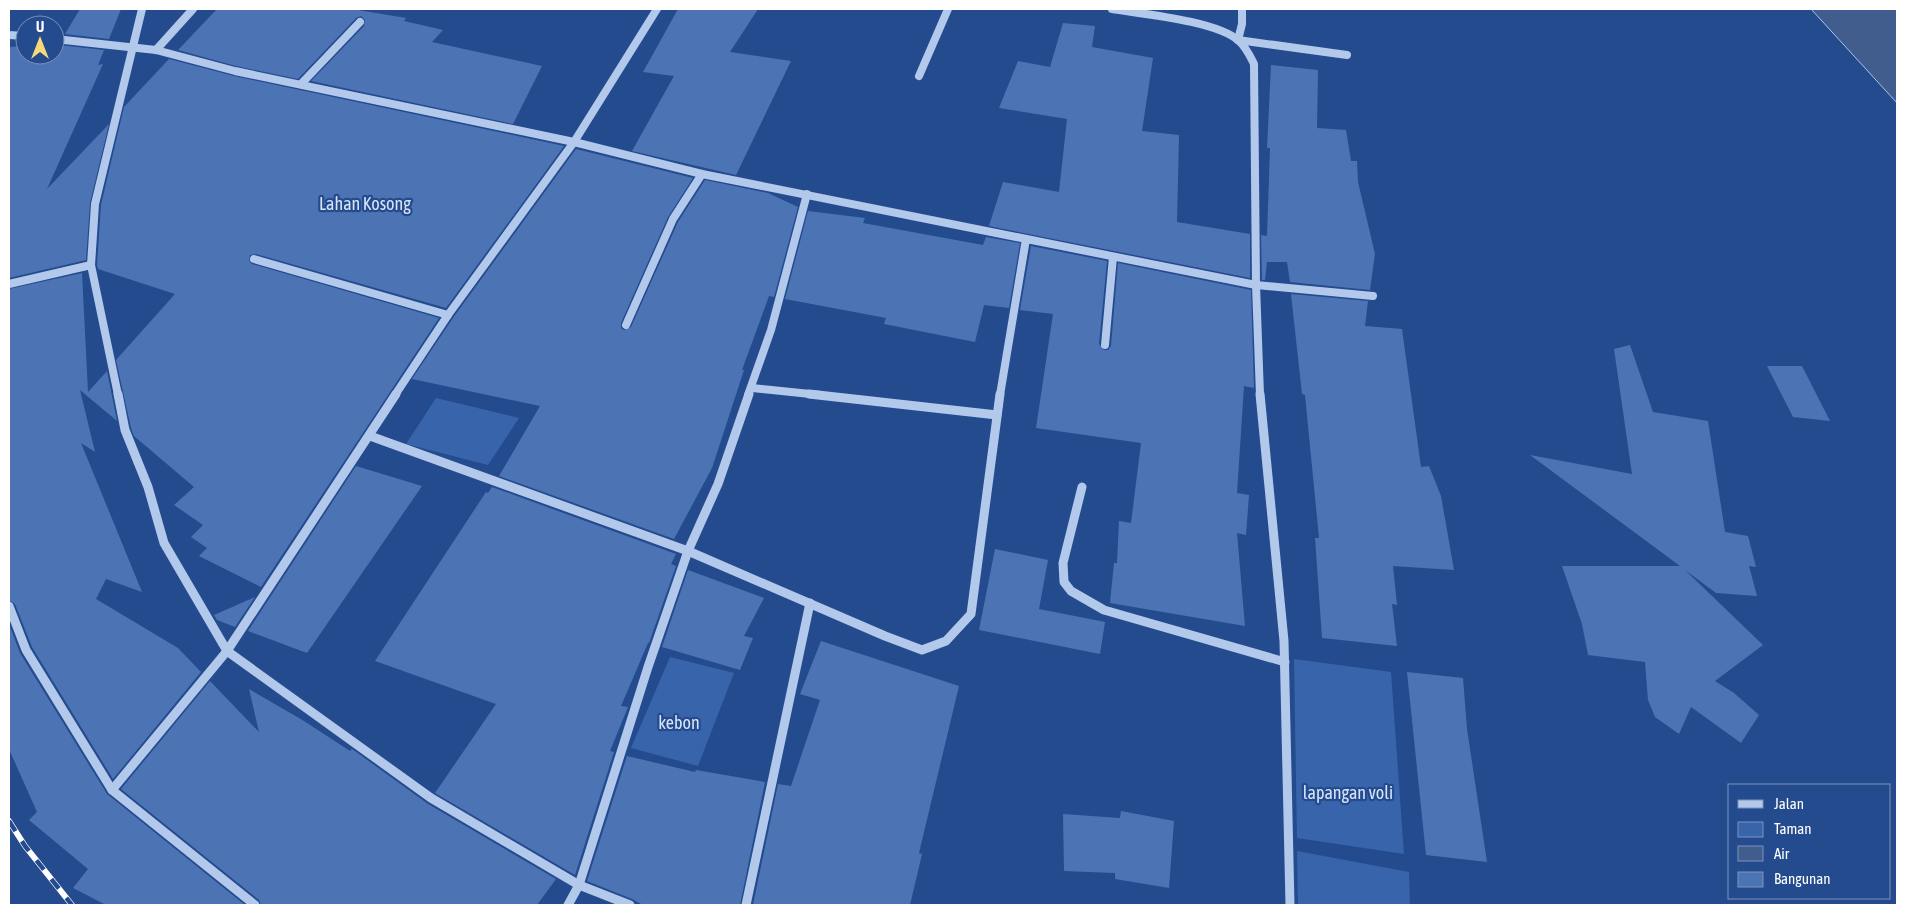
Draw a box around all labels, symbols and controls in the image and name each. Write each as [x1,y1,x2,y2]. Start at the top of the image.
north arrow [15,15,65,65]
text: U [36,19,44,35]
park label: Lahan Kosong [319,193,411,214]
park label: kebon [658,712,700,733]
park label: lapangan voli [1303,782,1393,803]
legend [1728,784,1891,899]
text: Jalan [1774,795,1804,812]
text: Taman [1774,820,1812,837]
text: Air [1774,845,1790,862]
text: Bangunan [1774,870,1831,887]

